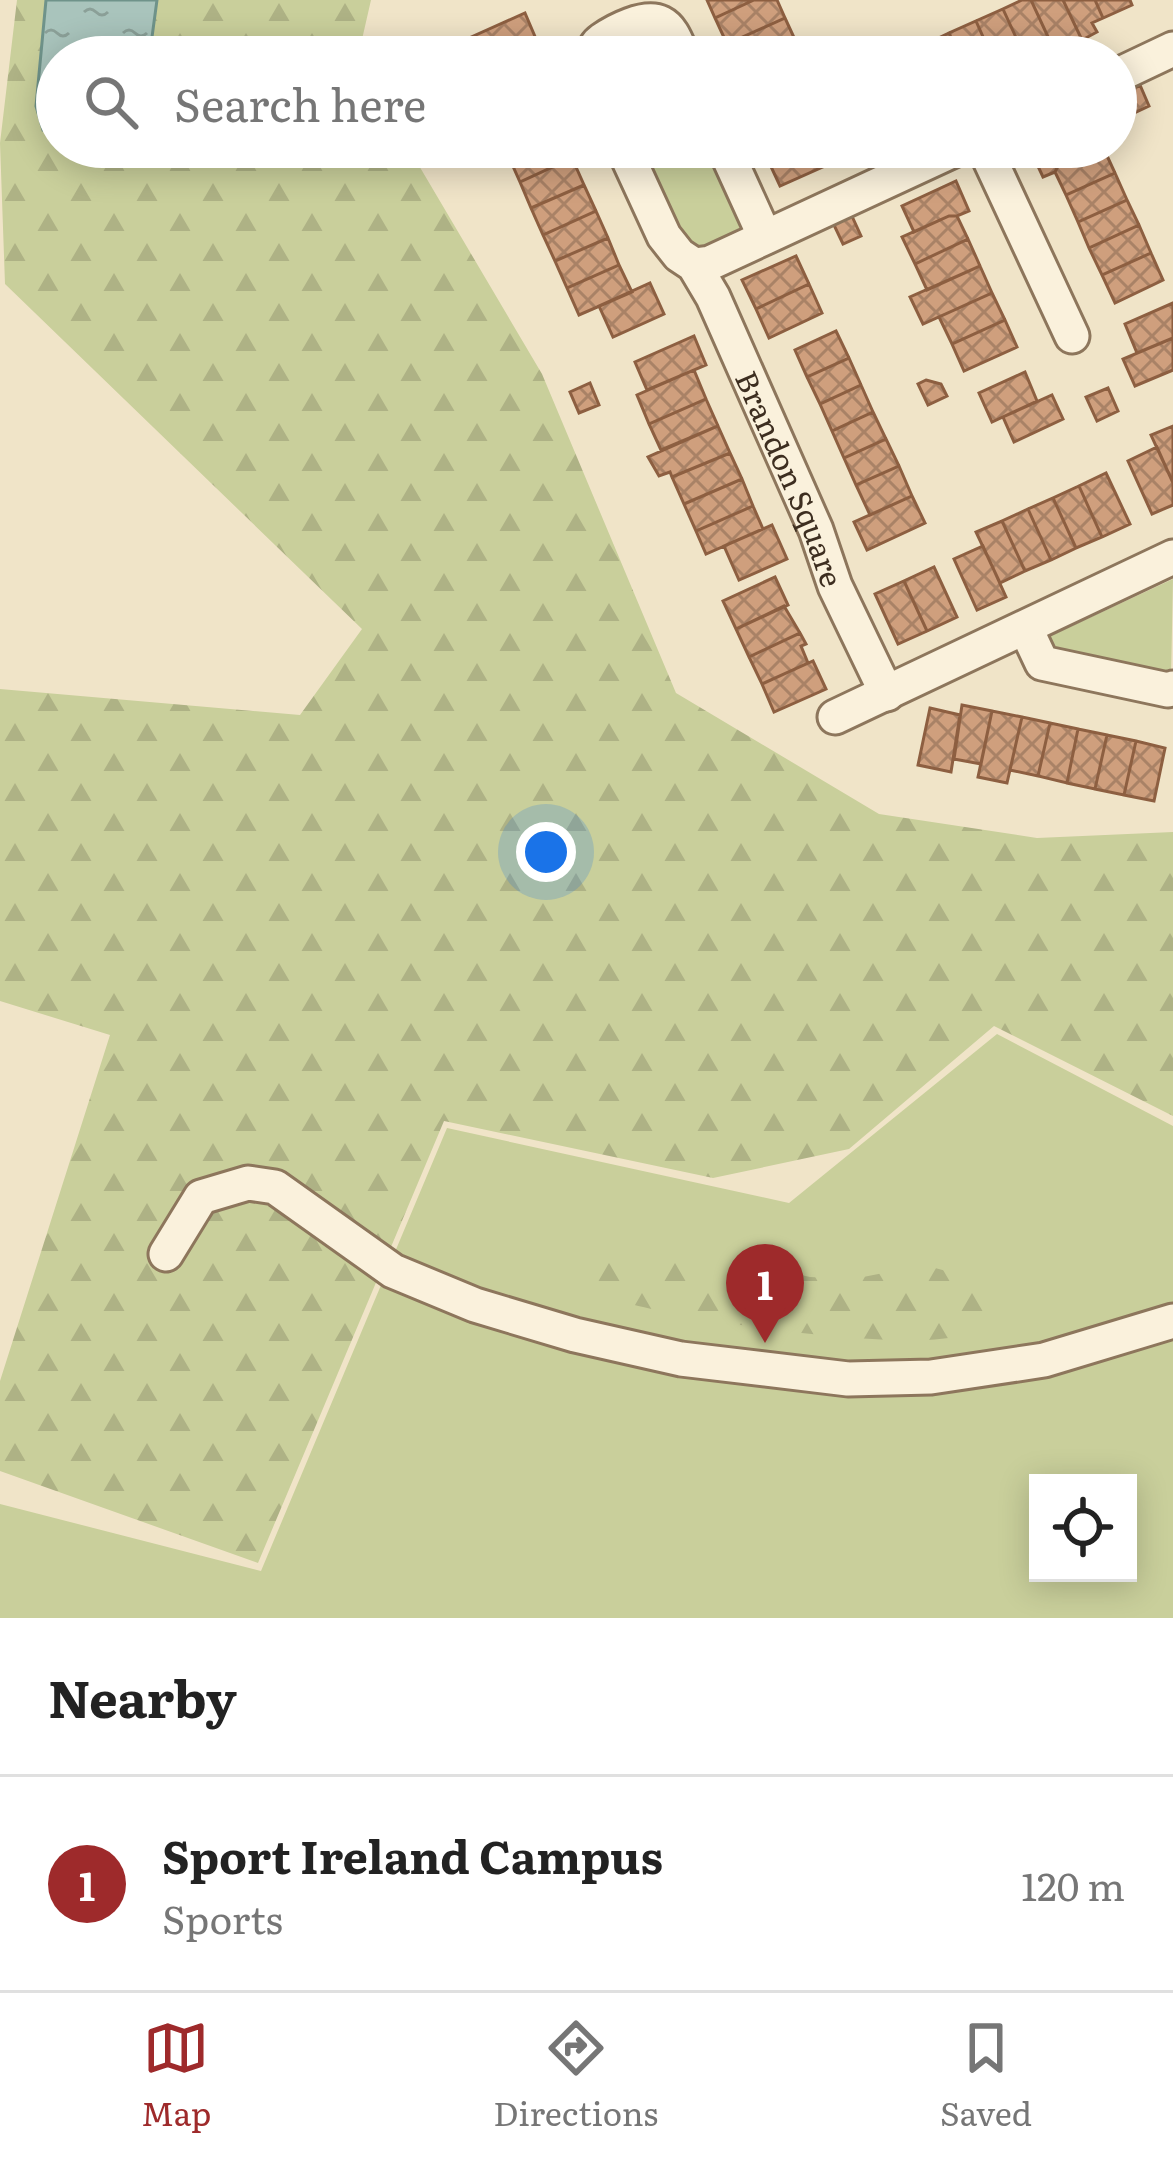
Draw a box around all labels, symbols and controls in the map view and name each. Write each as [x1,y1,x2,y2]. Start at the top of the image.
search box [36,36,1137,168]
icon: search [78,69,144,135]
text: Search here [174,69,426,136]
street label: Brandon Square [726,363,856,592]
your location [516,822,576,882]
pin: 1 [726,1244,804,1343]
map controls [1029,1474,1137,1582]
button: locate [1029,1474,1137,1582]
text: Nearby [48,1658,237,1734]
text: Sport Ireland Campus [162,1821,663,1888]
text: 1 [79,1855,95,1913]
text: 120 m [1021,1855,1125,1913]
text: Sports [162,1888,283,1946]
tab: Map [141,2015,211,2136]
tab: Directions [493,2015,658,2136]
tab: Saved [940,2015,1032,2136]

